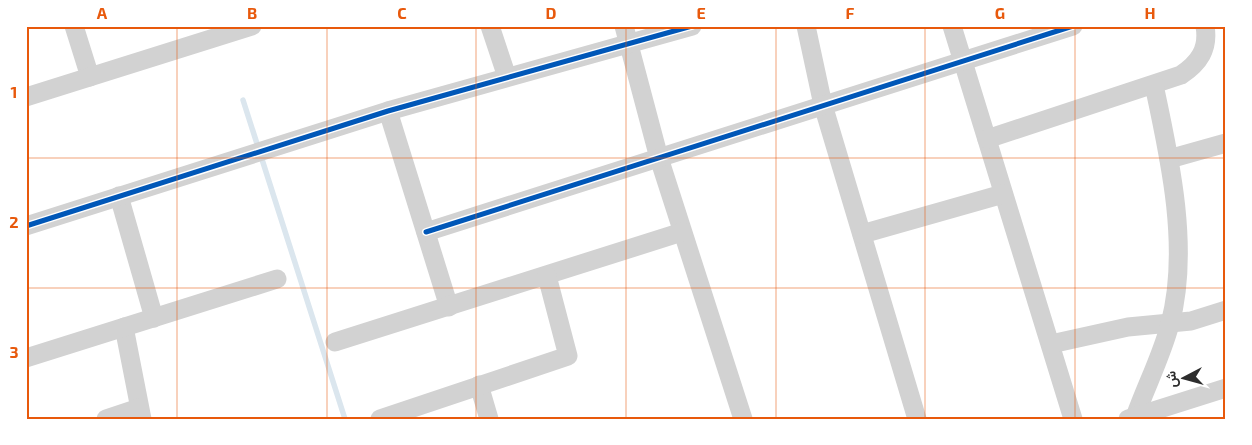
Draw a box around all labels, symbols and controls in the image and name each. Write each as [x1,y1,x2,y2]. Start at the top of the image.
text: A [97,3,108,22]
text: B [247,3,257,22]
text: C [397,3,407,22]
text: D [546,3,557,22]
text: E [696,3,706,22]
text: F [846,3,855,22]
text: G [995,3,1005,22]
text: H [1144,3,1156,22]
text: 1 [11,82,17,101]
text: 2 [9,212,19,231]
text: 3 [9,342,19,361]
north arrow [1160,352,1210,402]
text: ش [1161,370,1181,389]

